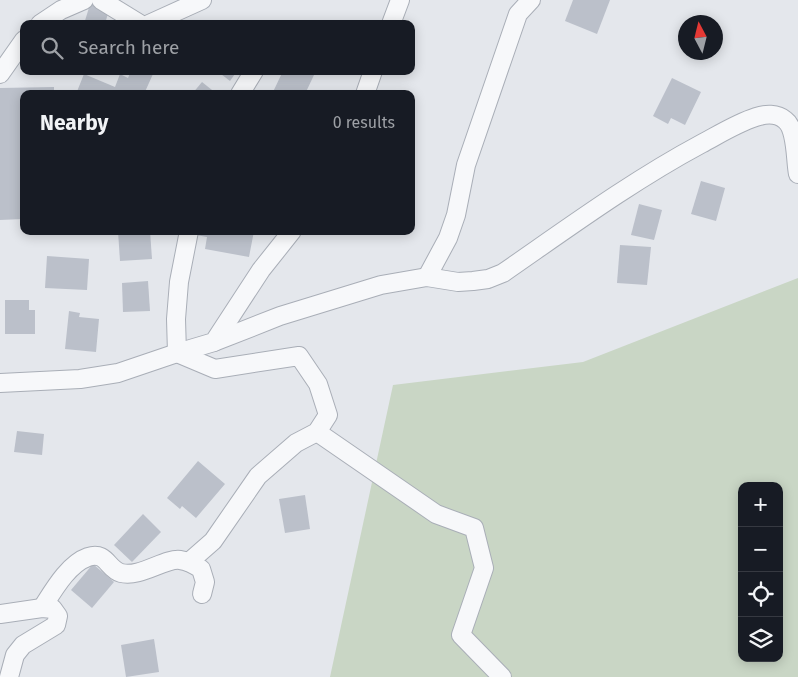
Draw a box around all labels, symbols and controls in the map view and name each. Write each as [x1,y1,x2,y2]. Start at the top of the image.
north arrow [678,15,723,60]
search box [20,20,415,75]
icon: search [38,34,66,62]
text: Search here [78,36,179,59]
text: Nearby [40,110,108,136]
text: 0 results [333,113,395,132]
map controls [738,482,783,662]
button: + [738,482,783,527]
button: − [738,527,783,572]
button: locate [738,572,783,617]
button: layers [738,617,783,662]

